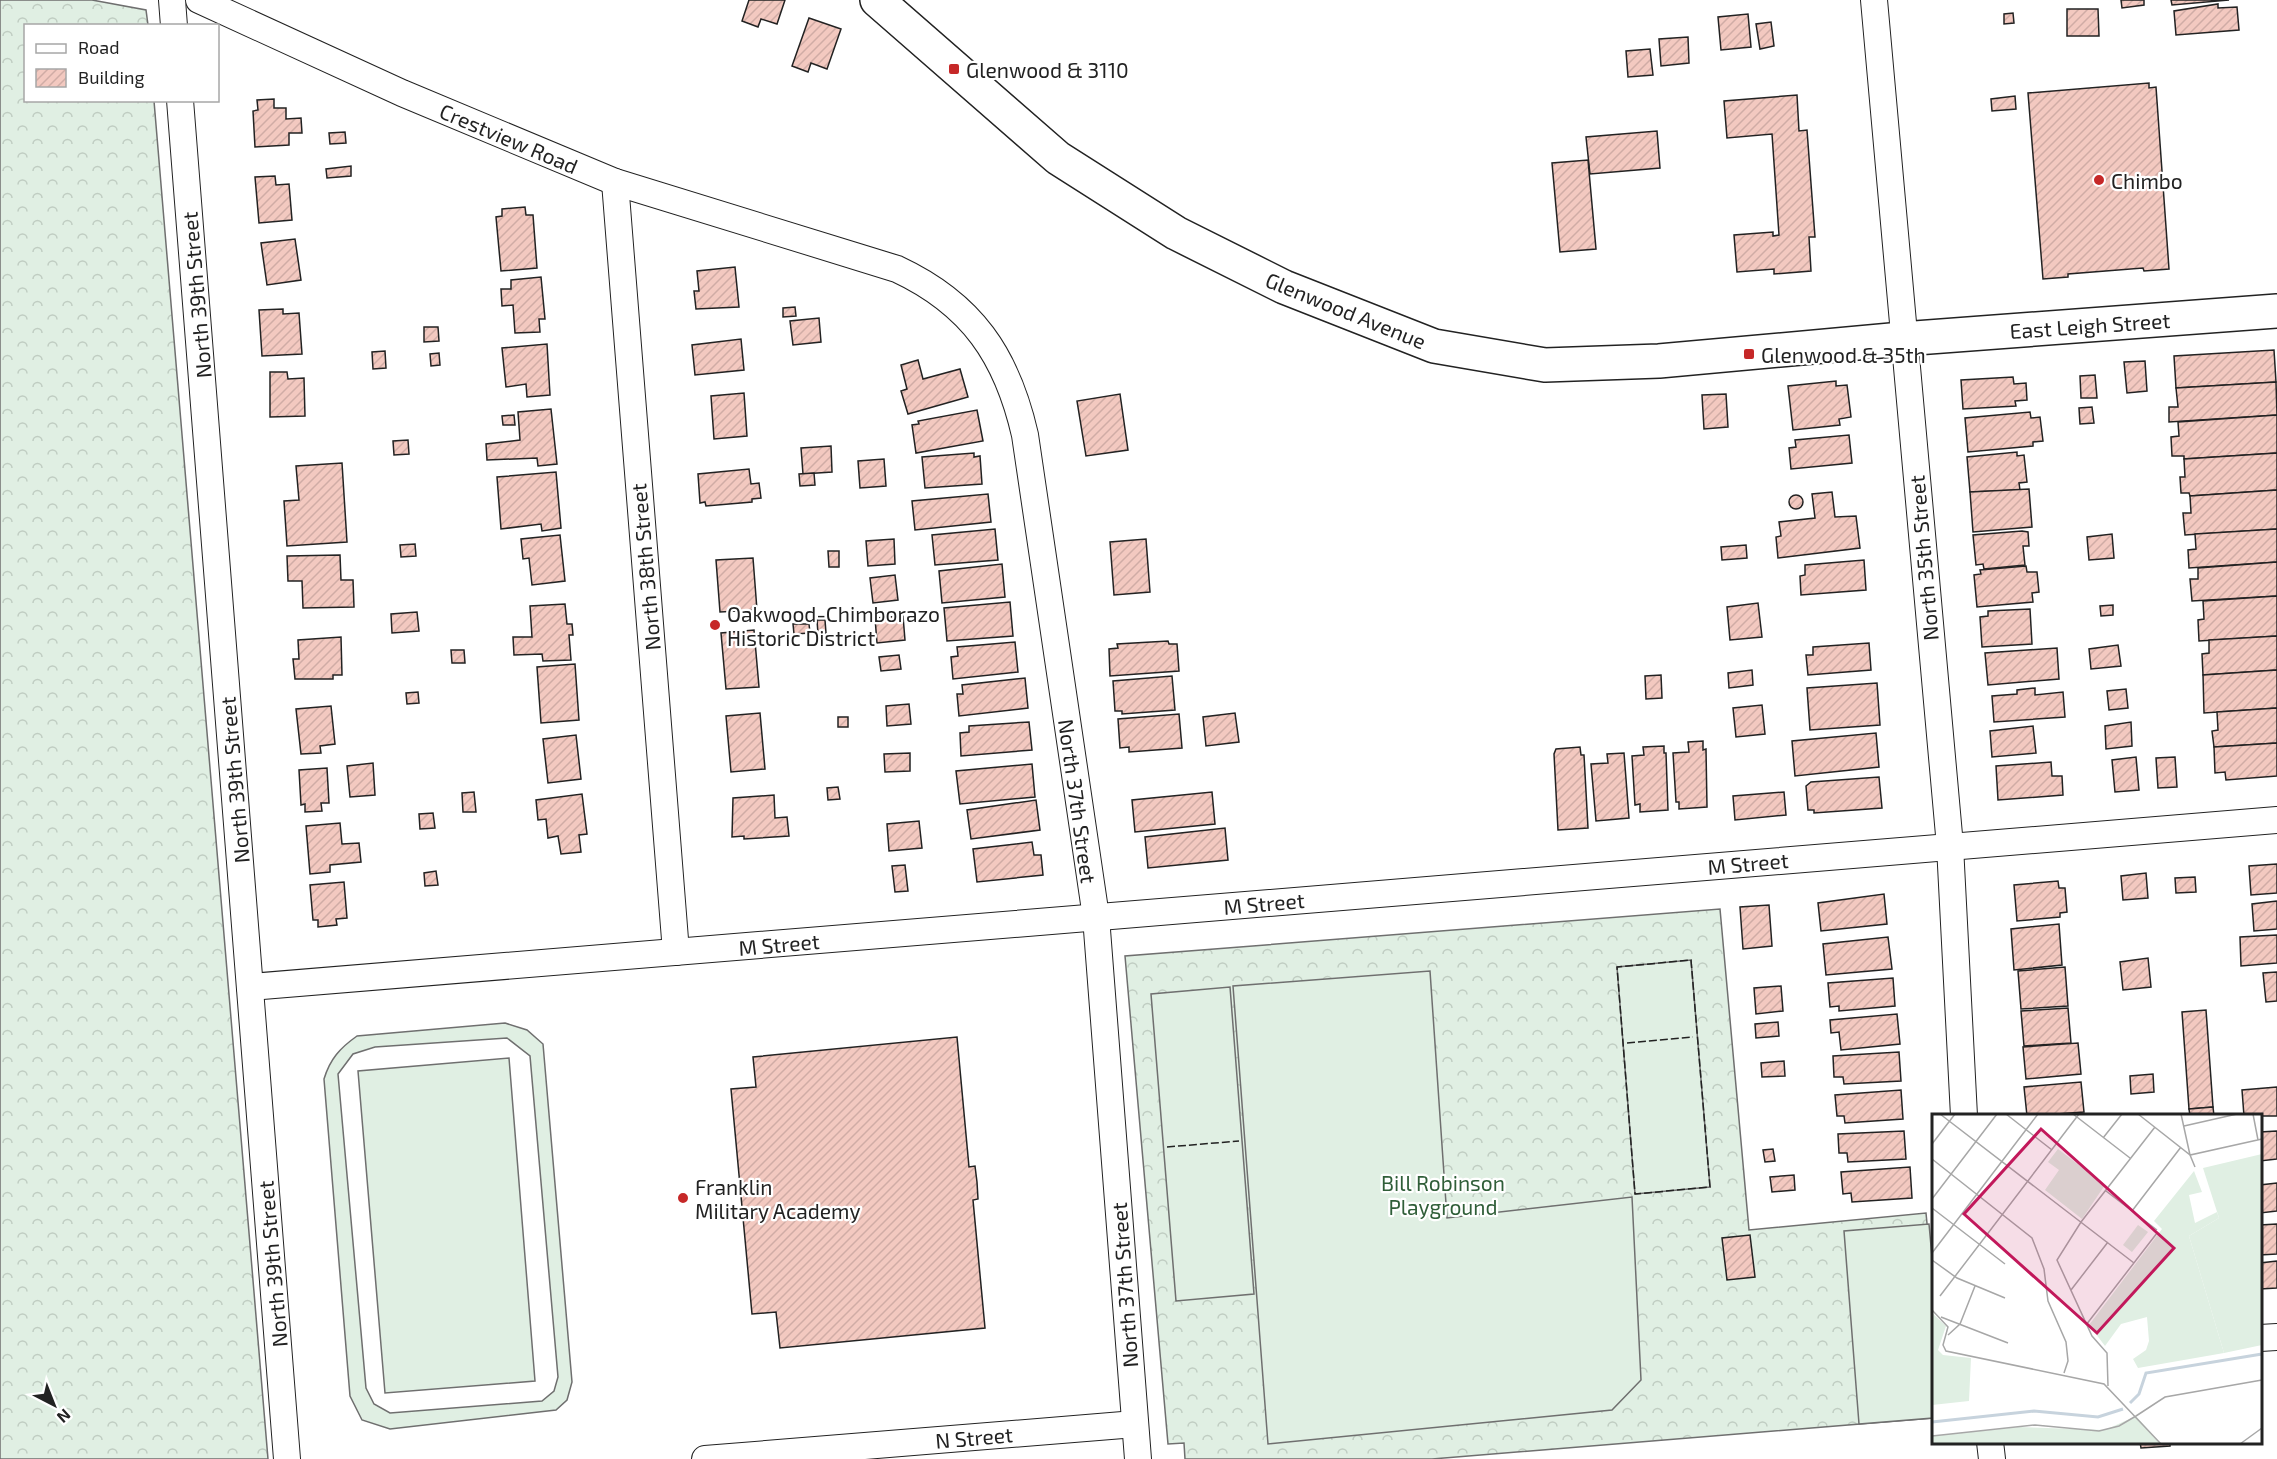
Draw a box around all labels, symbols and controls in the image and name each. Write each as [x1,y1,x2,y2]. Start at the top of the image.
legend [24,24,219,102]
text: Road [78,36,119,58]
place label: Glenwood & 3110 [966,57,1129,82]
marker: Glenwood & 3110 [947,62,961,76]
text: Building [78,66,145,88]
street label: Crestview Road [436,98,582,178]
place label: Chimbo [2111,168,2183,193]
marker: Chimbo [2092,173,2106,187]
street label: North 39th Street [176,211,216,379]
street label: Glenwood Avenue [1262,266,1430,354]
street label: East Leigh Street [2009,307,2171,343]
place label: Glenwood & 35th [1761,342,1926,367]
marker: Glenwood & 35th [1742,347,1756,361]
street label: North 35th Street [1903,474,1943,642]
street label: North 38th Street [625,482,665,652]
place label: Oakwood-Chimborazo Historic District [727,601,940,650]
marker: Oakwood-Chimborazo Historic District [708,618,722,632]
street label: North 39th Street [214,696,254,864]
street label: North 37th Street [1054,717,1102,885]
street label: M Street [1706,847,1790,879]
street label: M Street [1222,887,1306,919]
street label: M Street [737,928,821,960]
inset map [1932,1114,2262,1444]
park label: Bill Robinson Playground [1381,1170,1505,1219]
place label: Franklin Military Academy [695,1174,861,1223]
street label: North 39th Street [252,1180,292,1348]
marker: Franklin Military Academy [676,1191,690,1205]
street label: North 37th Street [1106,1201,1142,1369]
north arrow [24,1375,84,1435]
text: N [54,1406,75,1427]
street label: N Street [934,1421,1014,1453]

